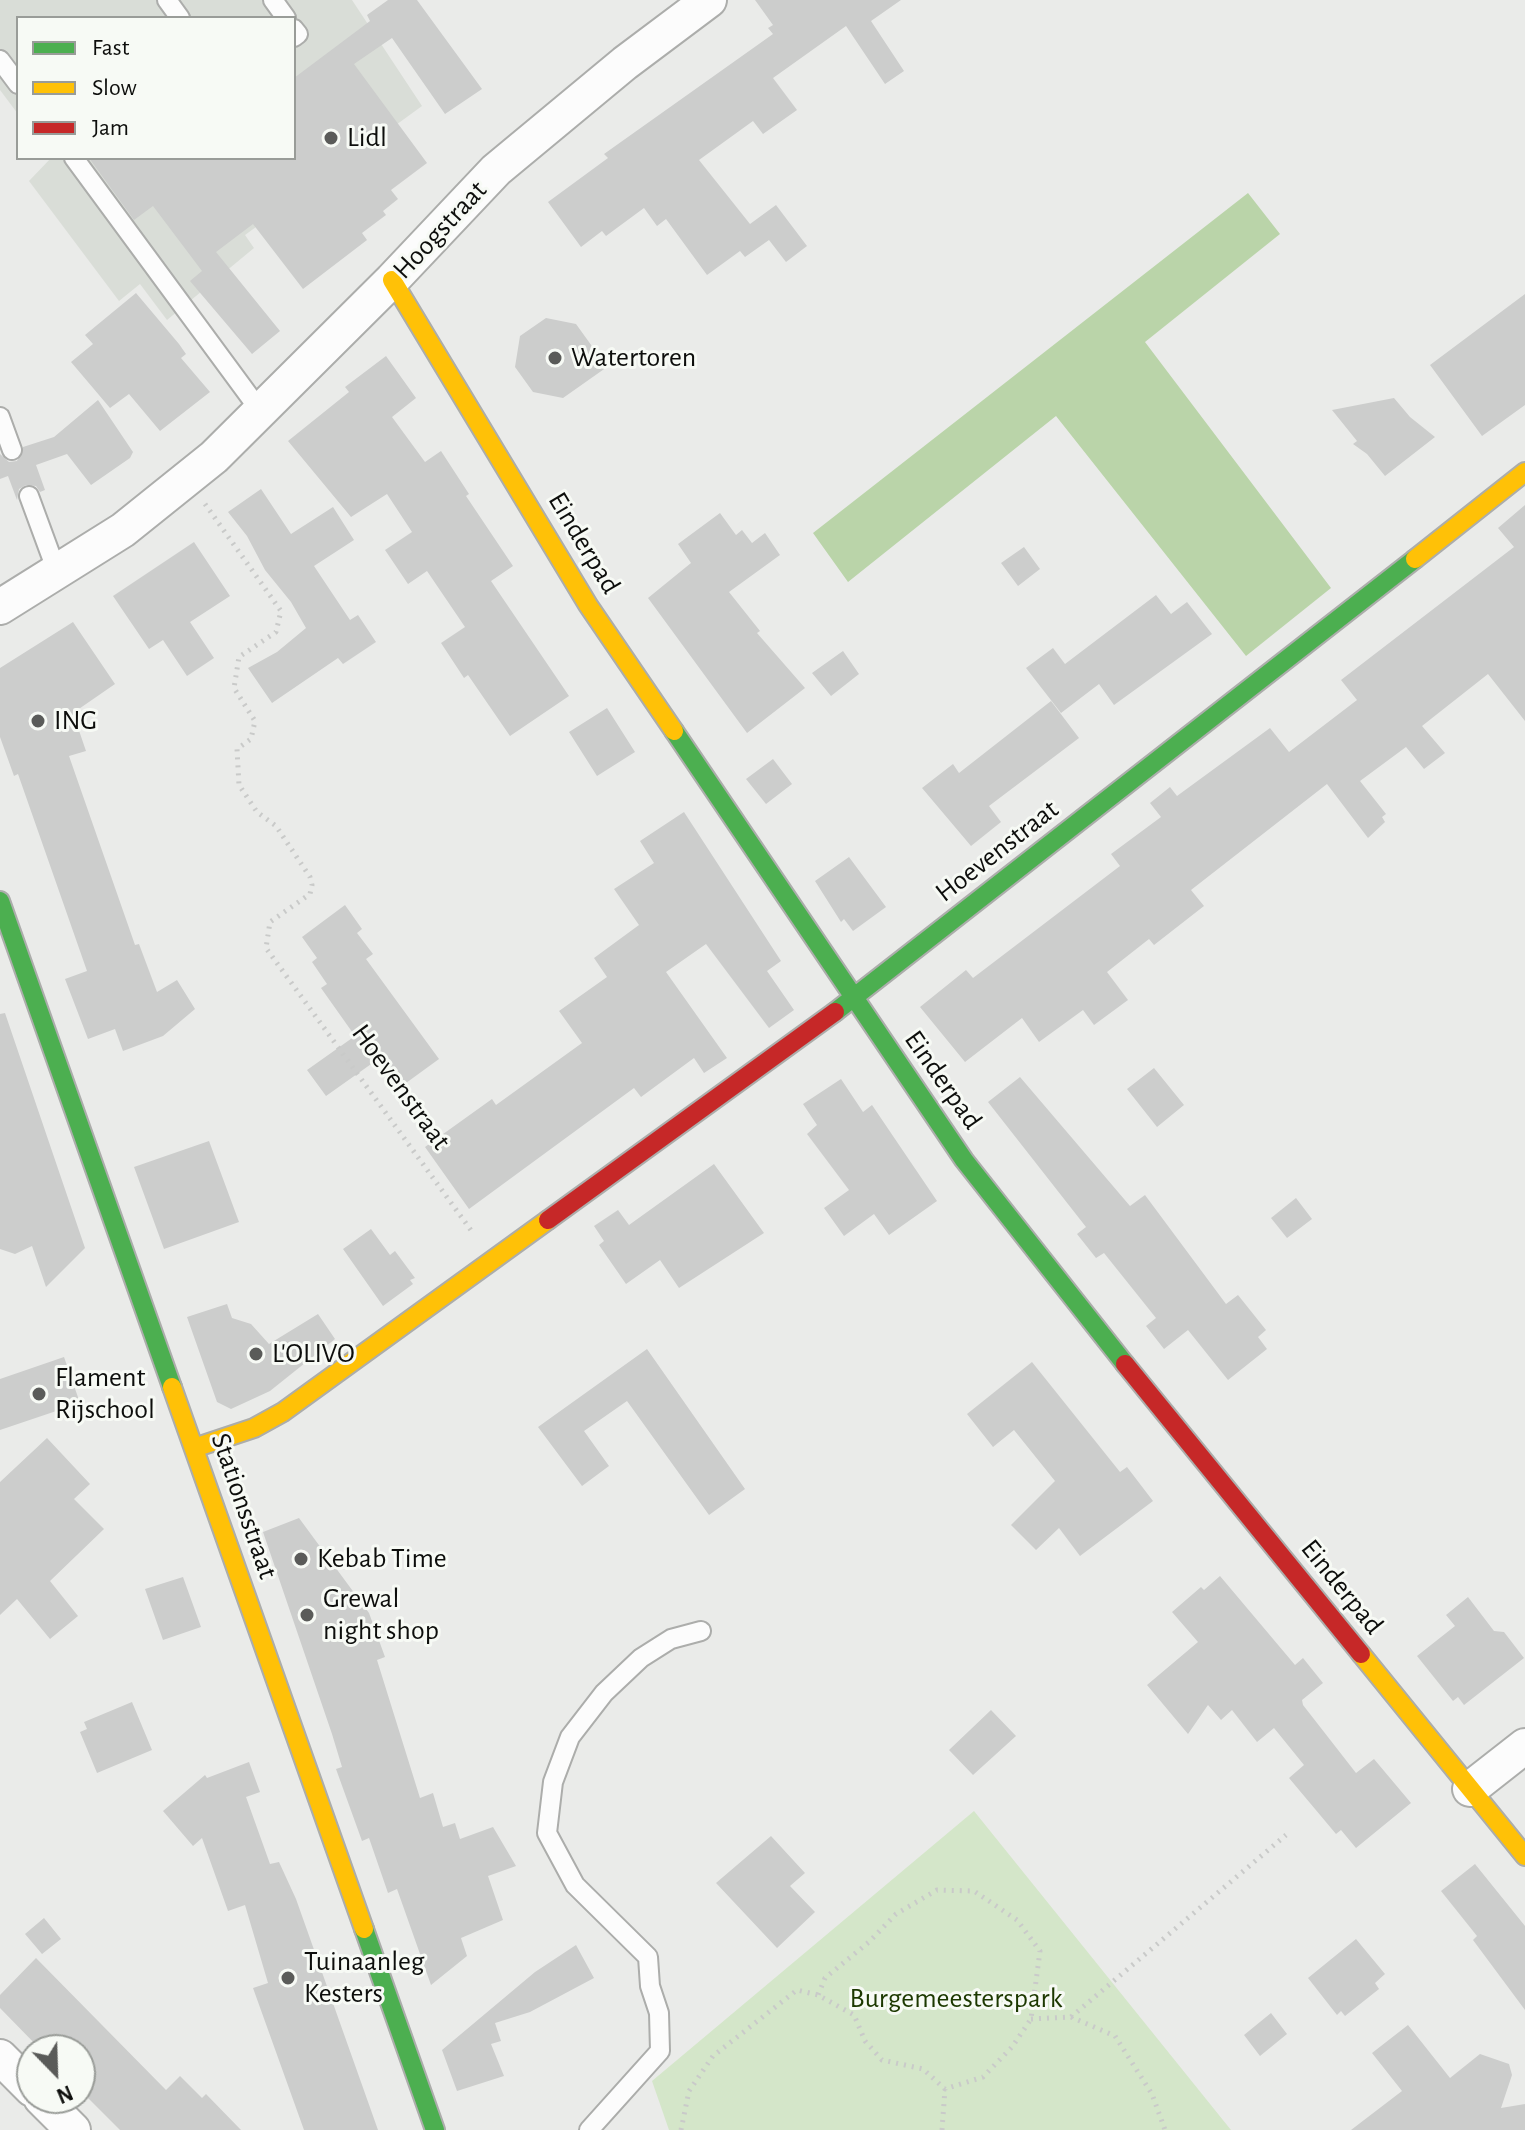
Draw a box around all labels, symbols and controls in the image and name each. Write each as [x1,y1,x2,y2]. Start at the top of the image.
legend [16,16,296,160]
text: Fast [92,36,129,60]
text: Slow [92,76,137,100]
text: Jam [92,116,129,140]
place label: Lidl [347,121,387,155]
marker: Lidl [322,129,340,147]
street label: Hoogstraat [386,174,494,286]
place label: Watertoren [571,341,696,375]
marker: Watertoren [546,349,564,367]
street label: Einderpad [541,486,627,600]
place label: ING [54,704,97,738]
marker: ING [29,712,47,730]
street label: Hoevenstraat [929,793,1065,909]
street label: Hoevenstraat [344,1018,458,1156]
street label: Einderpad [897,1024,989,1136]
place label: L'OLIVO [272,1337,355,1371]
marker: L'OLIVO [247,1345,265,1363]
place label: Flament Rijschool [55,1361,155,1427]
marker: Flament Rijschool [30,1385,48,1403]
street label: Stationsstraat [203,1429,285,1583]
street label: Einderpad [1293,1533,1391,1641]
place label: Kebab Time [317,1542,447,1576]
marker: Kebab Time [292,1550,310,1568]
place label: Grewal night shop [323,1582,439,1648]
marker: Grewal night shop [298,1606,316,1624]
place label: Tuinaanleg Kesters [304,1945,424,2011]
marker: Tuinaanleg Kesters [279,1969,297,1987]
park label: Burgemeesterspark [850,1982,1062,2016]
north arrow [16,2034,96,2114]
text: N [53,2081,76,2107]

